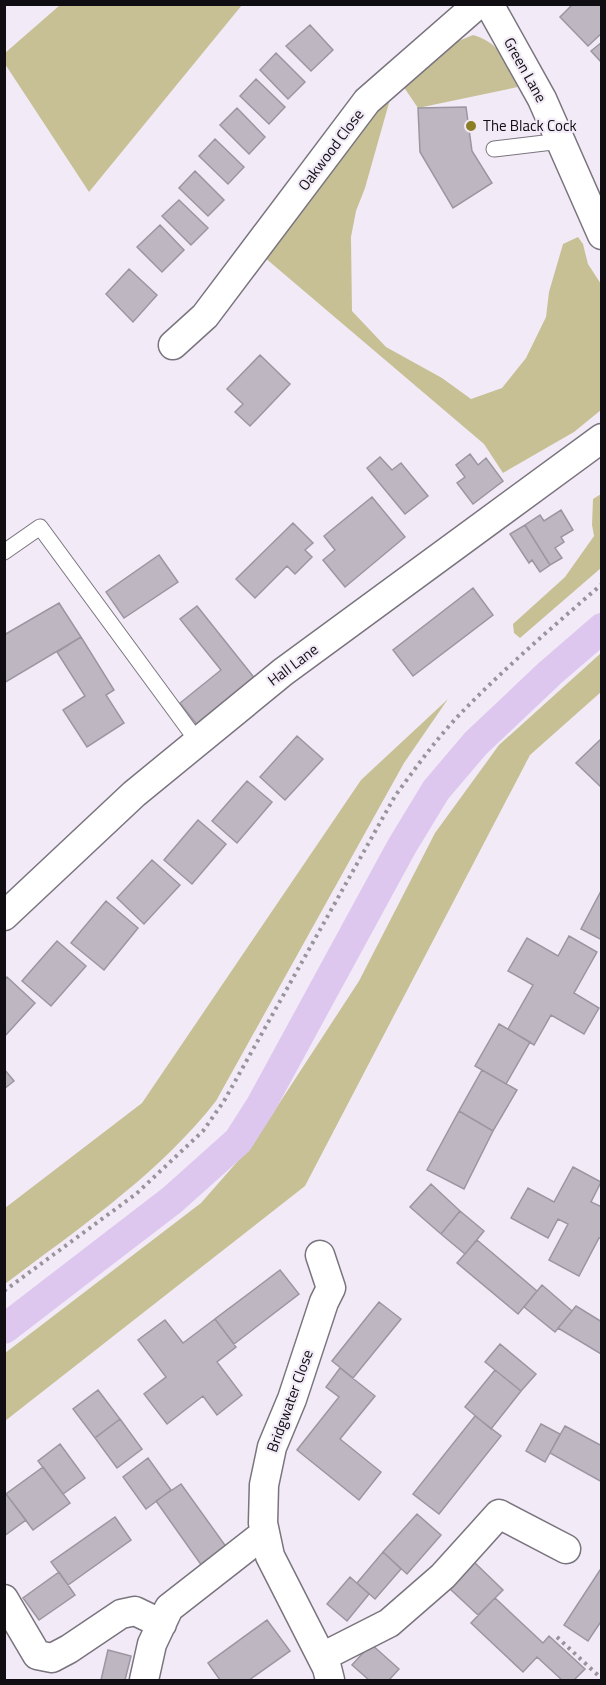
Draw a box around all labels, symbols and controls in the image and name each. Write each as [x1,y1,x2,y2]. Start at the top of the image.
street label: Green Lane [498,33,553,106]
street label: Oakwood Close [292,104,369,195]
place label: The Black Cock [483,114,577,137]
marker: The Black Cock [464,119,478,133]
street label: Hall Lane [263,638,323,691]
street label: Bridgwater Close [260,1346,319,1455]

